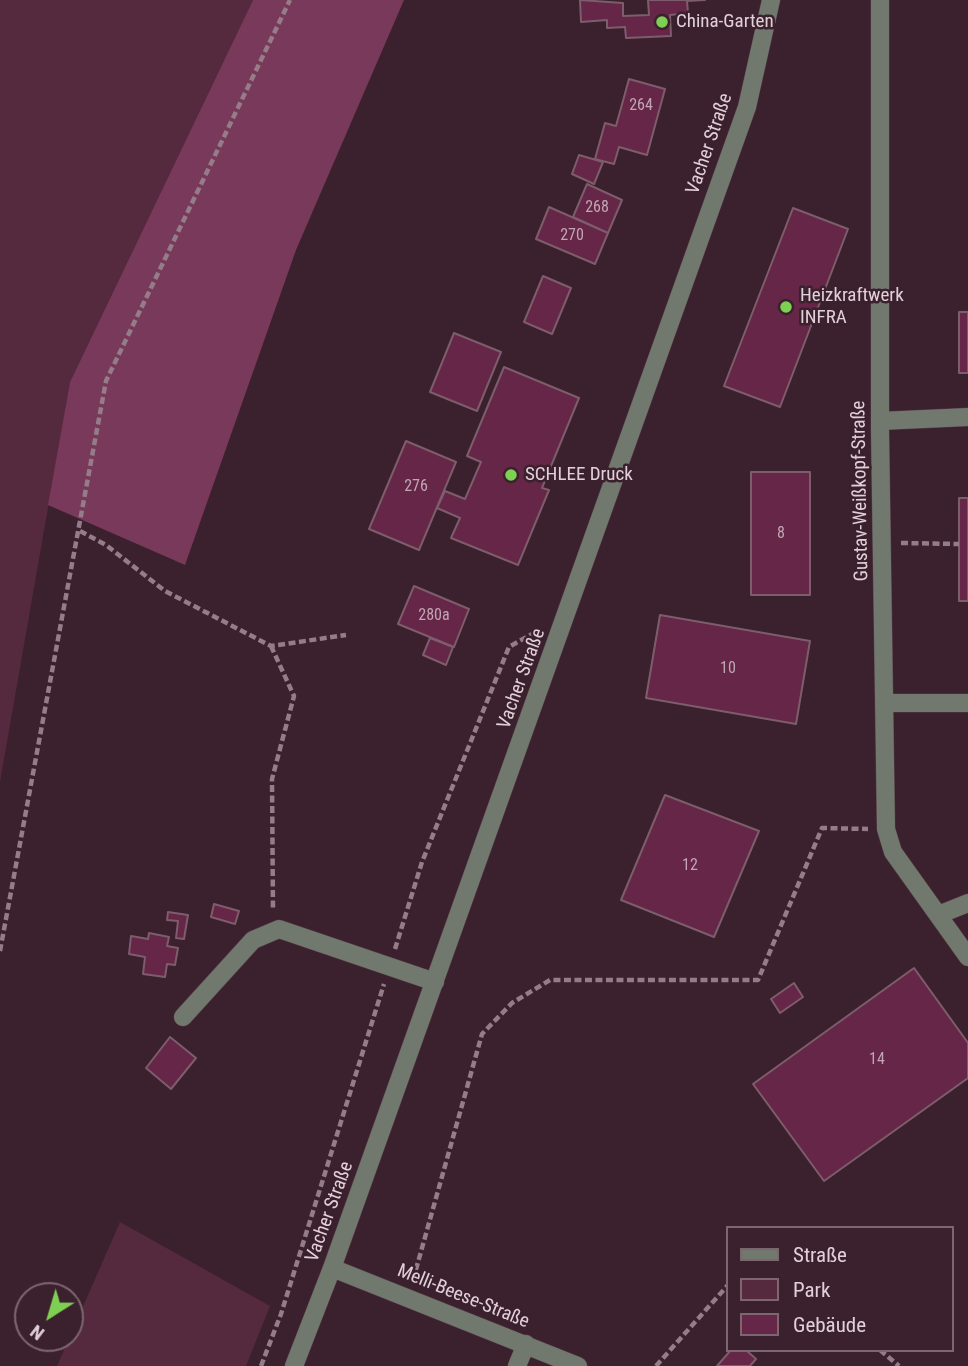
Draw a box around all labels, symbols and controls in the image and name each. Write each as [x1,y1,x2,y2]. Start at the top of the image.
place label: China-Garten [676,11,774,33]
marker: China-Garten [654,14,670,30]
street label: Vacher Straße [682,91,738,197]
house number: 264 [629,96,653,116]
house number: 268 [585,198,609,218]
house number: 270 [560,226,584,246]
place label: Heizkraftwerk INFRA [800,285,904,329]
marker: Heizkraftwerk INFRA [778,299,794,315]
street label: Gustav-Weißkopf-Straße [848,400,874,582]
place label: SCHLEE Druck [525,464,633,486]
marker: SCHLEE Druck [503,467,519,483]
house number: 276 [404,477,428,497]
house number: 8 [777,524,785,544]
house number: 280a [418,606,450,626]
street label: Vacher Straße [493,626,551,732]
house number: 10 [720,659,736,679]
house number: 12 [682,856,698,876]
house number: 14 [869,1050,885,1070]
street label: Vacher Straße [301,1159,359,1265]
legend [726,1226,954,1352]
text: Straße [793,1243,847,1267]
street label: Melli-Beese-Straße [394,1260,532,1334]
text: Park [793,1278,830,1302]
north arrow [14,1282,84,1352]
text: Gebäude [793,1313,866,1337]
text: N [26,1320,49,1345]

